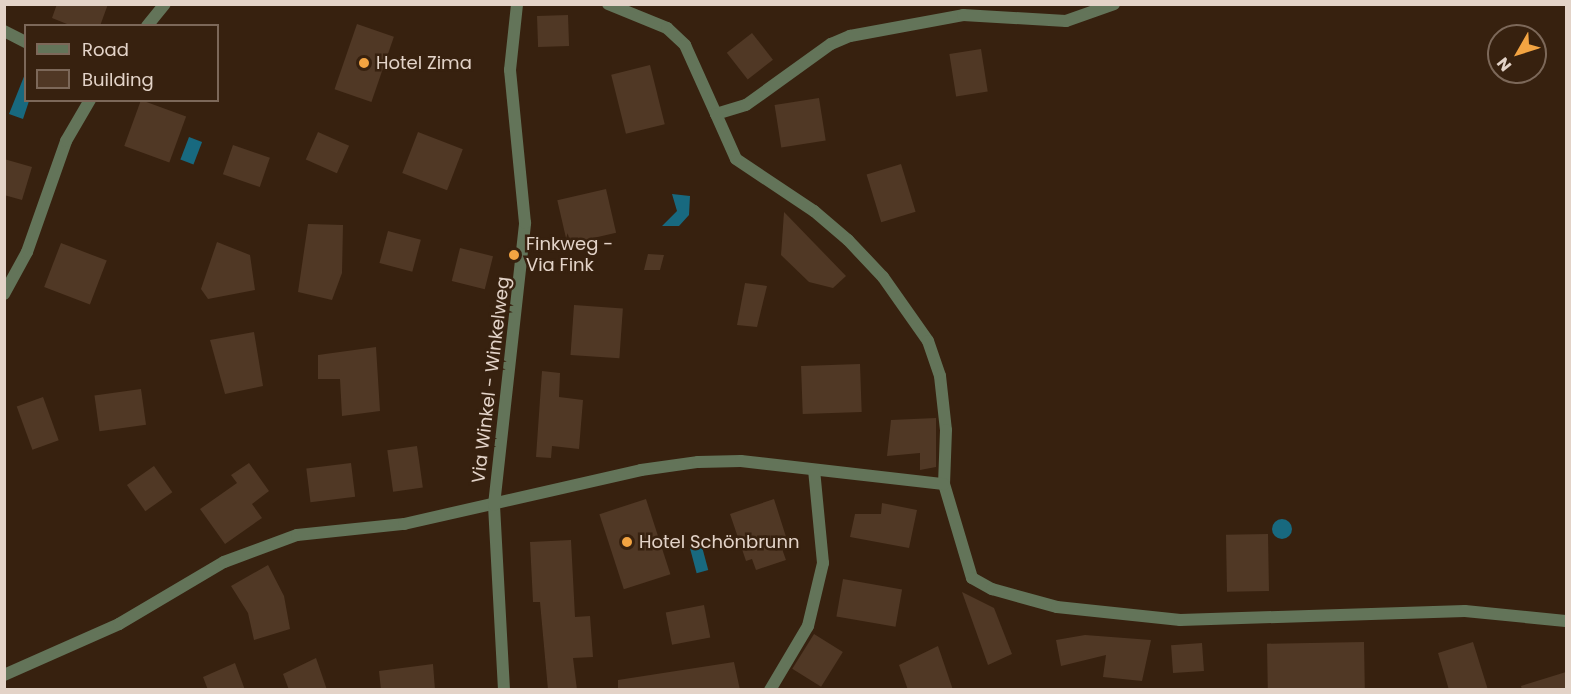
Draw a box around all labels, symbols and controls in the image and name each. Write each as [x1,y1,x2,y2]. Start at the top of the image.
legend [24,24,219,102]
north arrow [1487,24,1547,84]
text: Road [82,37,129,62]
place label: Hotel Zima [376,52,472,74]
text: N [1491,52,1517,76]
marker: Hotel Zima [357,56,371,70]
text: Building [82,67,154,92]
place label: Finkweg - Via Fink [526,234,613,276]
marker: Finkweg - Via Fink [507,248,521,262]
street label: Via Winkel - Winkelweg [468,275,514,485]
place label: Hotel Schönbrunn [639,531,799,553]
marker: Hotel Schönbrunn [620,535,634,549]

